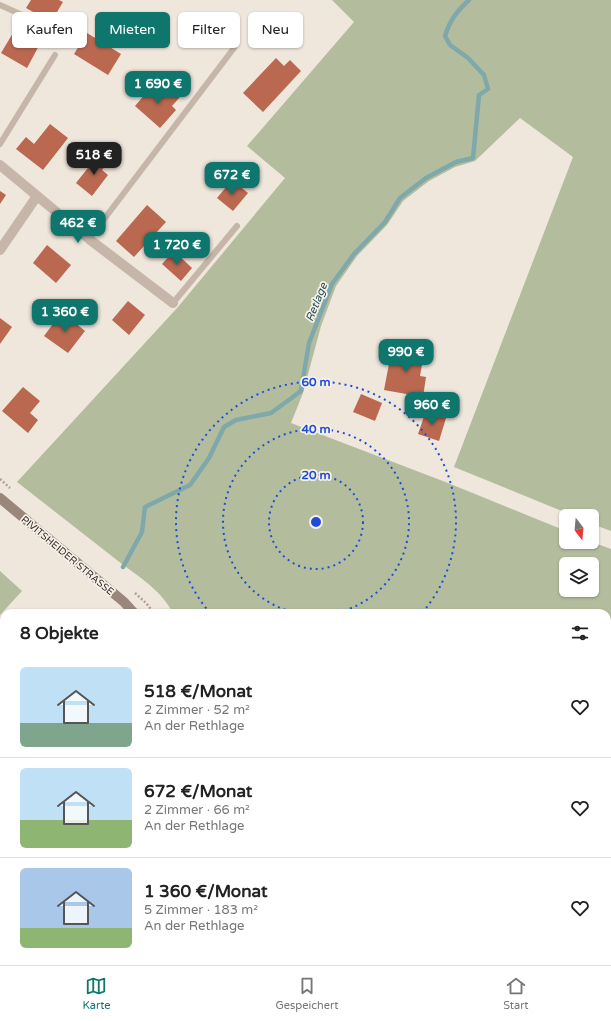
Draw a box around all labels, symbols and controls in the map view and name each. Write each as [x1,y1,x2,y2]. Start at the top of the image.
chip: Kaufen [12,12,87,48]
chip: Mieten [95,12,170,48]
chip: Filter [178,12,240,48]
chip: Neu [248,12,303,48]
pin: 1 690 € [121,71,195,105]
text: 1 690 € [134,76,182,92]
pin: 518 € [66,142,122,176]
text: 518 € [76,147,112,163]
pin: 672 € [204,162,260,196]
text: 672 € [214,167,250,183]
pin: 462 € [50,210,106,244]
text: 462 € [60,215,96,231]
pin: 1 720 € [140,232,214,266]
text: 1 720 € [153,237,201,253]
water label: Retlage [303,280,330,323]
pin: 1 360 € [28,299,102,333]
text: 1 360 € [41,304,89,320]
pin: 990 € [378,339,434,373]
text: 990 € [388,344,424,360]
text: 60 m [301,375,331,389]
pin: 960 € [404,392,460,426]
text: 960 € [414,397,450,413]
text: 40 m [301,422,331,436]
text: 20 m [301,468,331,482]
north arrow [559,509,599,549]
map controls [559,509,599,597]
street label: PIVITSHEIDER STRASSE [19,514,116,598]
centre of rings [309,515,323,529]
button: layers [559,557,599,597]
icon: filters [569,622,591,644]
text: 8 Objekte [20,623,99,644]
text: 518 €/Monat [144,681,252,702]
icon: home [52,683,100,731]
icon: heart [569,696,591,718]
text: 2 Zimmer · 52 m² [144,702,250,718]
text: An der Rethlage [144,718,244,734]
text: 672 €/Monat [144,781,252,802]
icon: home [52,784,100,832]
icon: heart [569,797,591,819]
text: 2 Zimmer · 66 m² [144,802,250,818]
text: An der Rethlage [144,818,244,834]
text: 1 360 €/Monat [144,881,267,902]
icon: home [52,884,100,932]
icon: heart [569,897,591,919]
text: 5 Zimmer · 183 m² [144,902,258,918]
text: An der Rethlage [144,918,244,934]
tab: Karte [82,975,111,1012]
tab: Gespeichert [275,975,338,1012]
tab: Start [503,975,529,1012]

